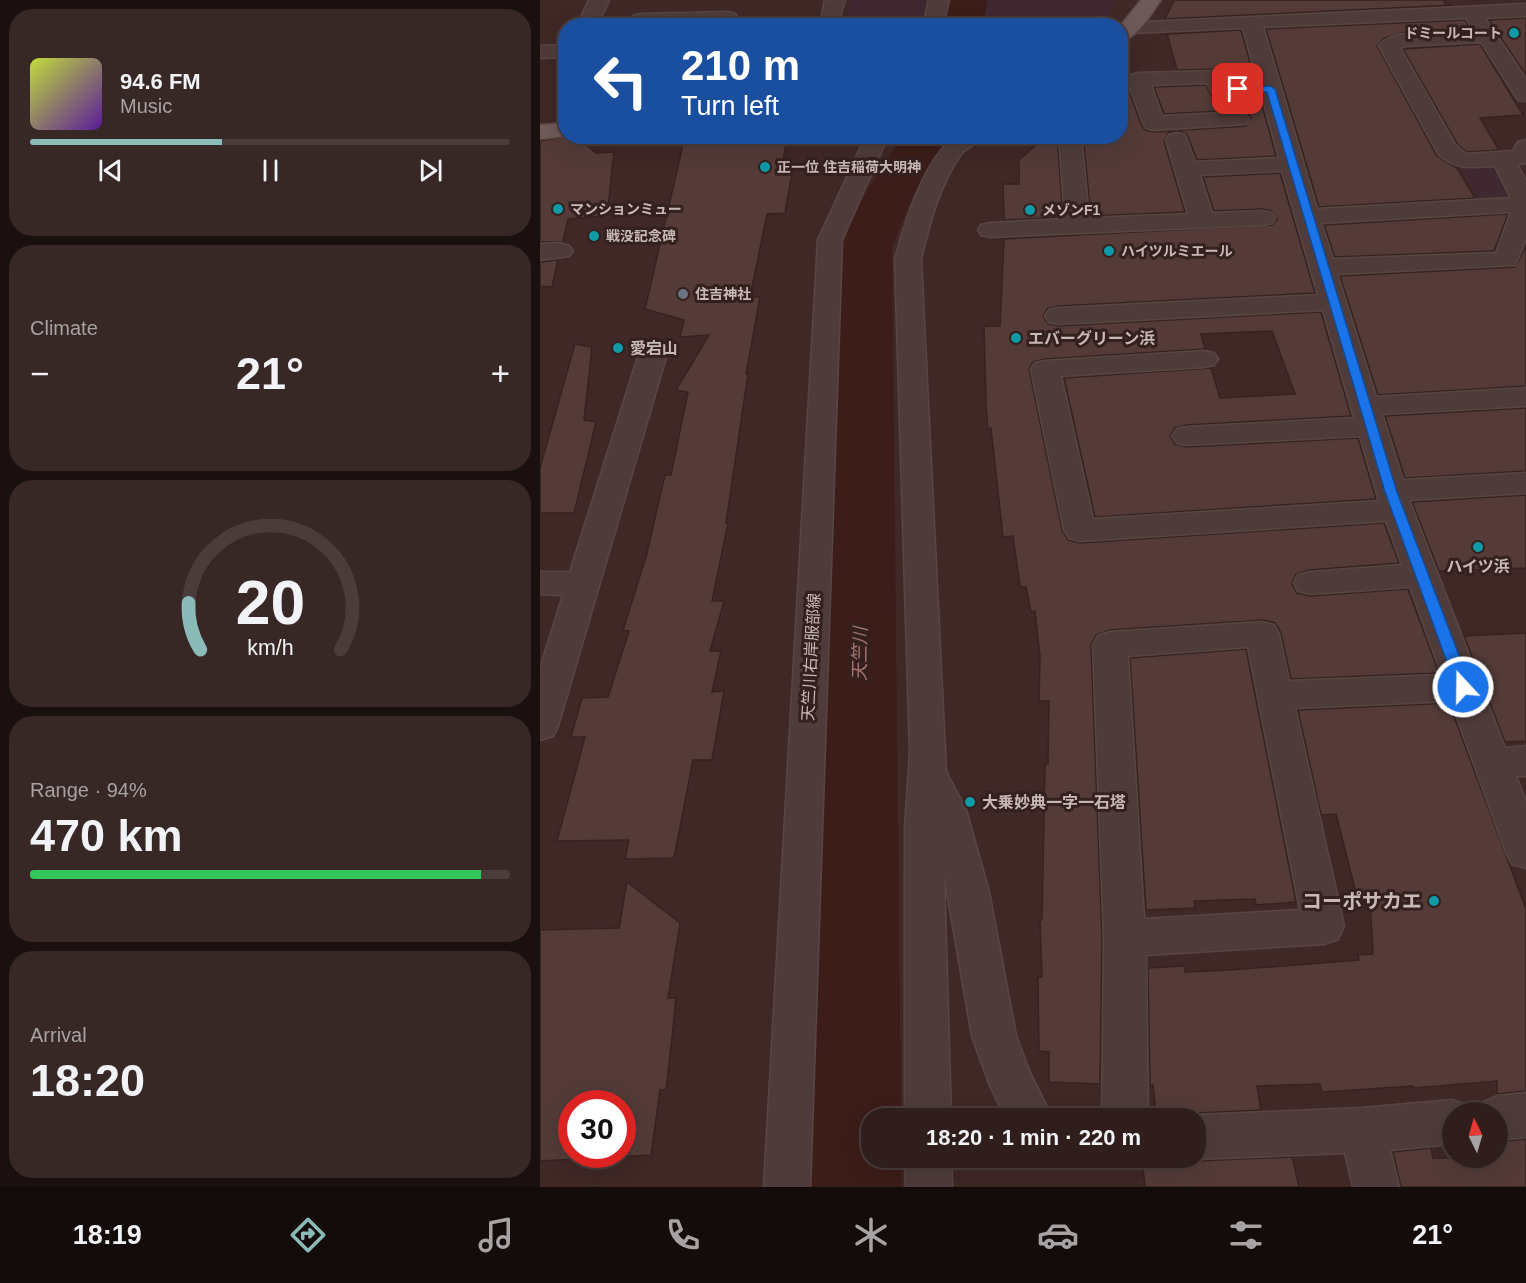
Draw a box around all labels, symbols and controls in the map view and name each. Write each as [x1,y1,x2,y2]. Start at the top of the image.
place label: ドミールコート [1404,25,1502,41]
marker: ドミールコート [1507,26,1521,40]
icon: left [582,42,660,120]
text: 210 m [681,42,800,89]
pin [1212,63,1263,114]
text: 94.6 FM [120,69,201,94]
icon: arrive [1221,72,1254,105]
text: Turn left [681,91,779,121]
text: Music [120,95,172,117]
icon: previous [94,154,127,187]
icon: pause [254,154,287,187]
icon: next [414,154,447,187]
place label: 正一位 住吉稲荷大明神 [777,159,921,175]
marker: 正一位 住吉稲荷大明神 [758,160,772,174]
place label: マンションミュー [570,201,682,217]
marker: マンションミュー [551,202,565,216]
place label: メゾンF1 [1042,202,1101,218]
marker: メゾンF1 [1023,203,1037,217]
place label: 戦没記念碑 [606,228,676,244]
marker: 戦没記念碑 [587,229,601,243]
place label: ハイツルミエール [1121,243,1233,259]
marker: ハイツルミエール [1102,244,1116,258]
place label: 住吉神社 [695,286,751,302]
marker: 住吉神社 [676,287,690,301]
text: Climate [30,317,98,339]
place label: エバーグリーン浜 [1028,329,1155,347]
marker: エバーグリーン浜 [1009,331,1023,345]
place label: 愛宕山 [630,340,678,357]
marker: 愛宕山 [611,341,625,355]
text: 21° [236,348,304,399]
text: − [30,355,49,392]
text: + [491,355,510,392]
marker: ハイツ浜 [1471,540,1485,554]
place label: ハイツ浜 [1446,558,1510,575]
text: 20 [235,569,305,638]
street label: 天竺川右岸服部線 [799,593,823,721]
water label: 天竺川 [850,625,871,681]
text: km/h [247,637,293,661]
position arrow [1431,655,1495,719]
text: Range · 94% [30,779,147,801]
place label: 大乗妙典一字一石塔 [982,794,1126,811]
marker: 大乗妙典一字一石塔 [963,795,977,809]
text: 470 km [30,810,183,861]
place label: コーポサカエ [1302,890,1422,912]
marker: コーポサカエ [1427,894,1441,908]
text: Arrival [30,1024,87,1046]
text: 18:20 [30,1055,145,1106]
speed limit sign: 30 [558,1090,636,1168]
north arrow [1442,1102,1508,1168]
map controls [1442,1102,1508,1168]
text: 18:20 · 1 min · 220 m [926,1125,1141,1150]
icon: directions [287,1214,329,1256]
icon: music [475,1214,517,1256]
icon: phone [662,1214,704,1256]
icon: climate [850,1214,892,1256]
icon: car [1037,1214,1079,1256]
icon: filters [1225,1214,1267,1256]
text: 18:19 [73,1220,142,1250]
text: 21° [1412,1220,1453,1250]

